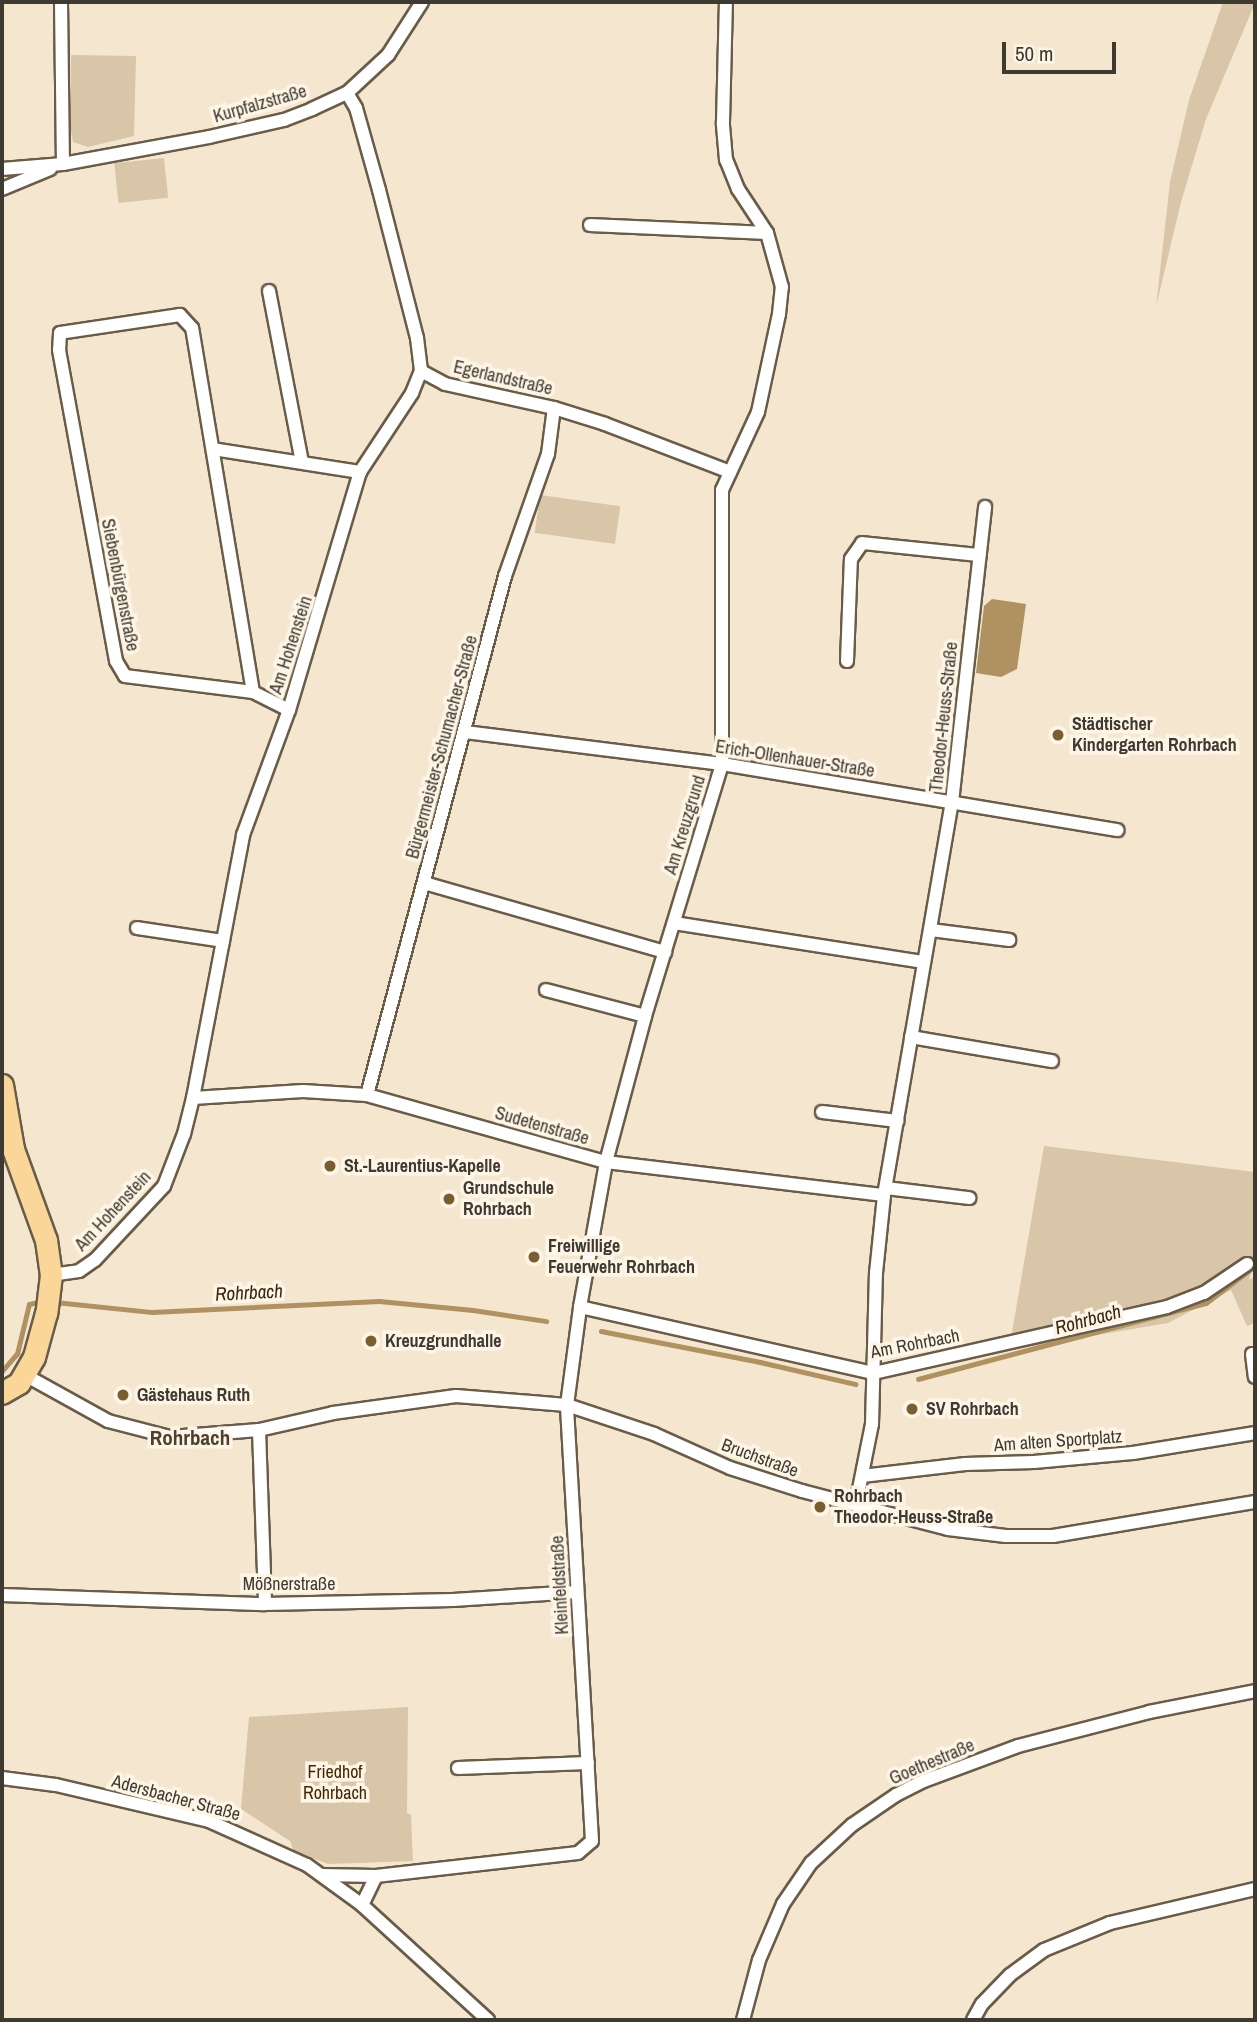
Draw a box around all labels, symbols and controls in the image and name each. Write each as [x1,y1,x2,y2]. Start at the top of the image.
scale bar [1005,28,1119,72]
text: 50 m [1015,39,1053,68]
street label: Kurpfalzstraße [211,80,309,128]
street label: Egerlandstraße [451,356,555,400]
street label: Siebenbürgenstraße [97,517,143,653]
street label: Am Hohenstein [265,593,317,697]
street label: Bürgermeister-Schumacher-Straße [402,633,482,861]
street label: Theodor-Heuss-Straße [925,641,963,793]
place label: Städtischer Kindergarten Rohrbach [1072,714,1237,756]
marker: Städtischer Kindergarten Rohrbach [1050,727,1066,743]
street label: Erich-Ollenhauer-Straße [714,736,876,782]
street label: Am Kreuzgrund [660,773,710,877]
street label: Sudetenstraße [492,1102,592,1150]
place label: St.-Laurentius-Kapelle [344,1155,501,1177]
marker: St.-Laurentius-Kapelle [322,1158,338,1174]
street label: Am Hohenstein [70,1166,156,1256]
place label: Grundschule Rohrbach [463,1178,554,1220]
marker: Grundschule Rohrbach [441,1191,457,1207]
place label: Freiwillige Feuerwehr Rohrbach [548,1236,695,1278]
marker: Freiwillige Feuerwehr Rohrbach [526,1249,542,1265]
water label: Rohrbach [215,1280,283,1306]
water label: Rohrbach [1052,1300,1124,1340]
street label: Am Rohrbach [869,1325,961,1363]
place label: Kreuzgrundhalle [385,1330,501,1352]
marker: Kreuzgrundhalle [363,1333,379,1349]
place label: Gästehaus Ruth [137,1384,250,1406]
marker: Gästehaus Ruth [115,1387,131,1403]
place label: SV Rohrbach [926,1398,1019,1420]
marker: SV Rohrbach [904,1401,920,1417]
district label: Rohrbach [150,1425,230,1451]
street label: Am alten Sportplatz [993,1426,1123,1456]
street label: Bruchstraße [719,1434,801,1482]
place label: Rohrbach Theodor-Heuss-Straße [834,1486,993,1528]
marker: Rohrbach Theodor-Heuss-Straße [812,1499,828,1515]
street label: Kleinfeldstraße [547,1535,573,1635]
street label: Mößnerstraße [243,1573,335,1595]
street label: Goethestraße [886,1734,978,1790]
park label: Friedhof Rohrbach [303,1762,367,1804]
street label: Adersbacher Straße [109,1770,243,1826]

